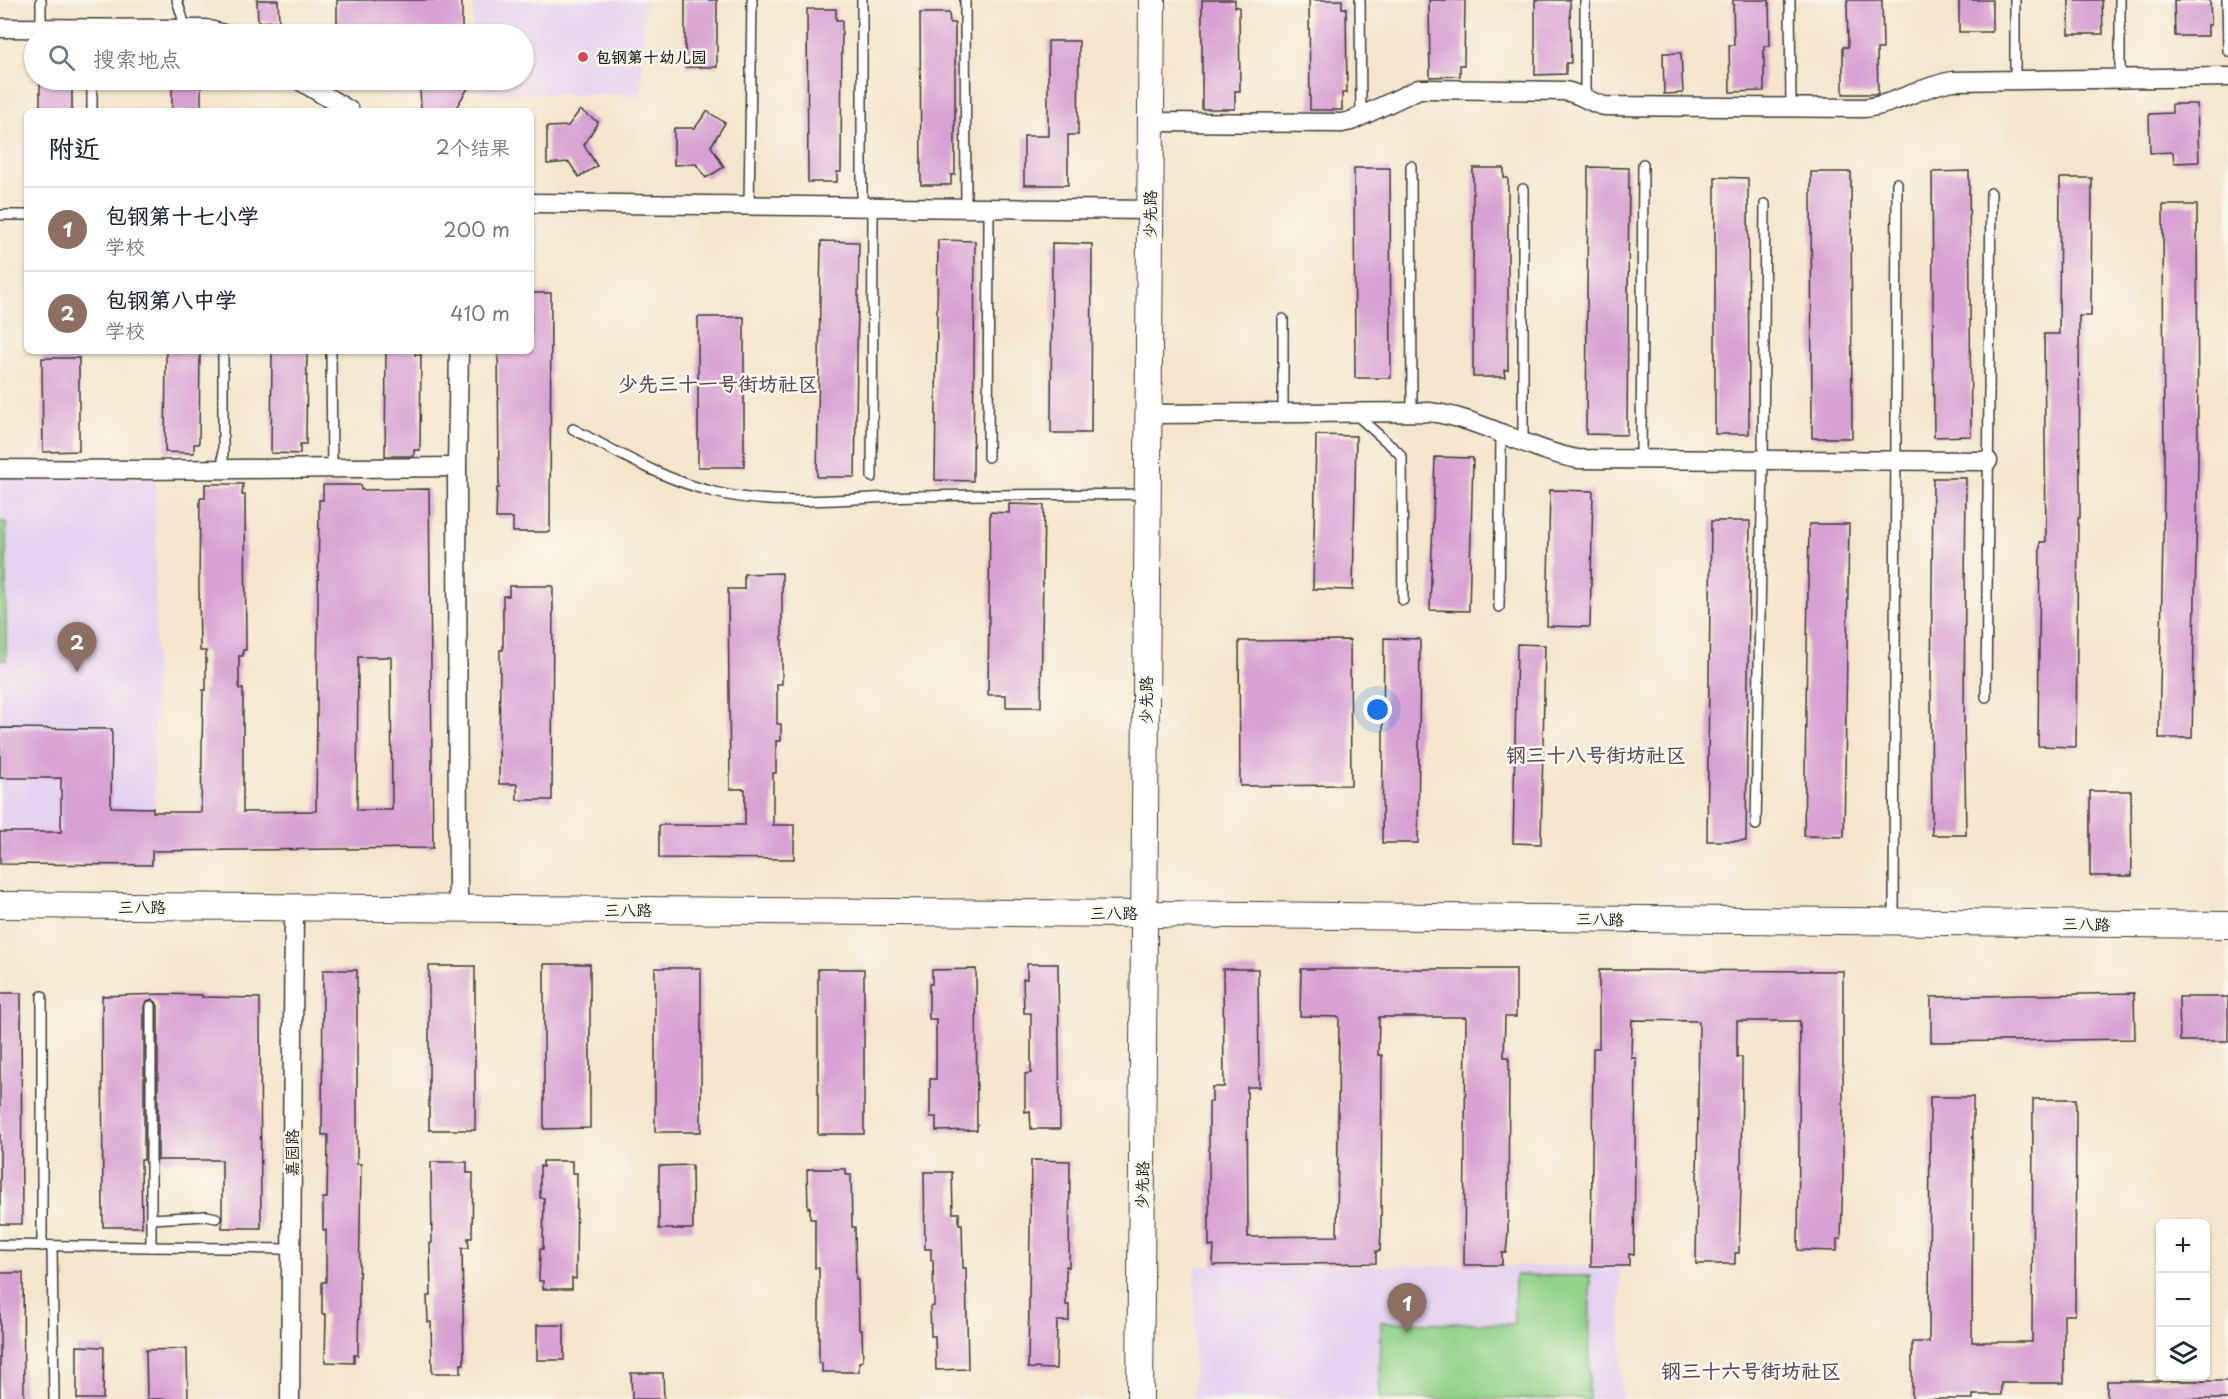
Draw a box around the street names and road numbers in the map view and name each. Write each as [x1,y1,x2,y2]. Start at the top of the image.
street label: 少先路 [1137,190,1161,238]
street label: 少先路 [1133,676,1157,724]
street label: 三八路 [118,894,166,918]
street label: 三八路 [604,897,652,921]
street label: 三八路 [1090,900,1138,924]
street label: 三八路 [1576,906,1624,930]
street label: 三八路 [2062,911,2110,935]
street label: 嘉园路 [279,1129,303,1177]
street label: 少先路 [1129,1161,1153,1209]

